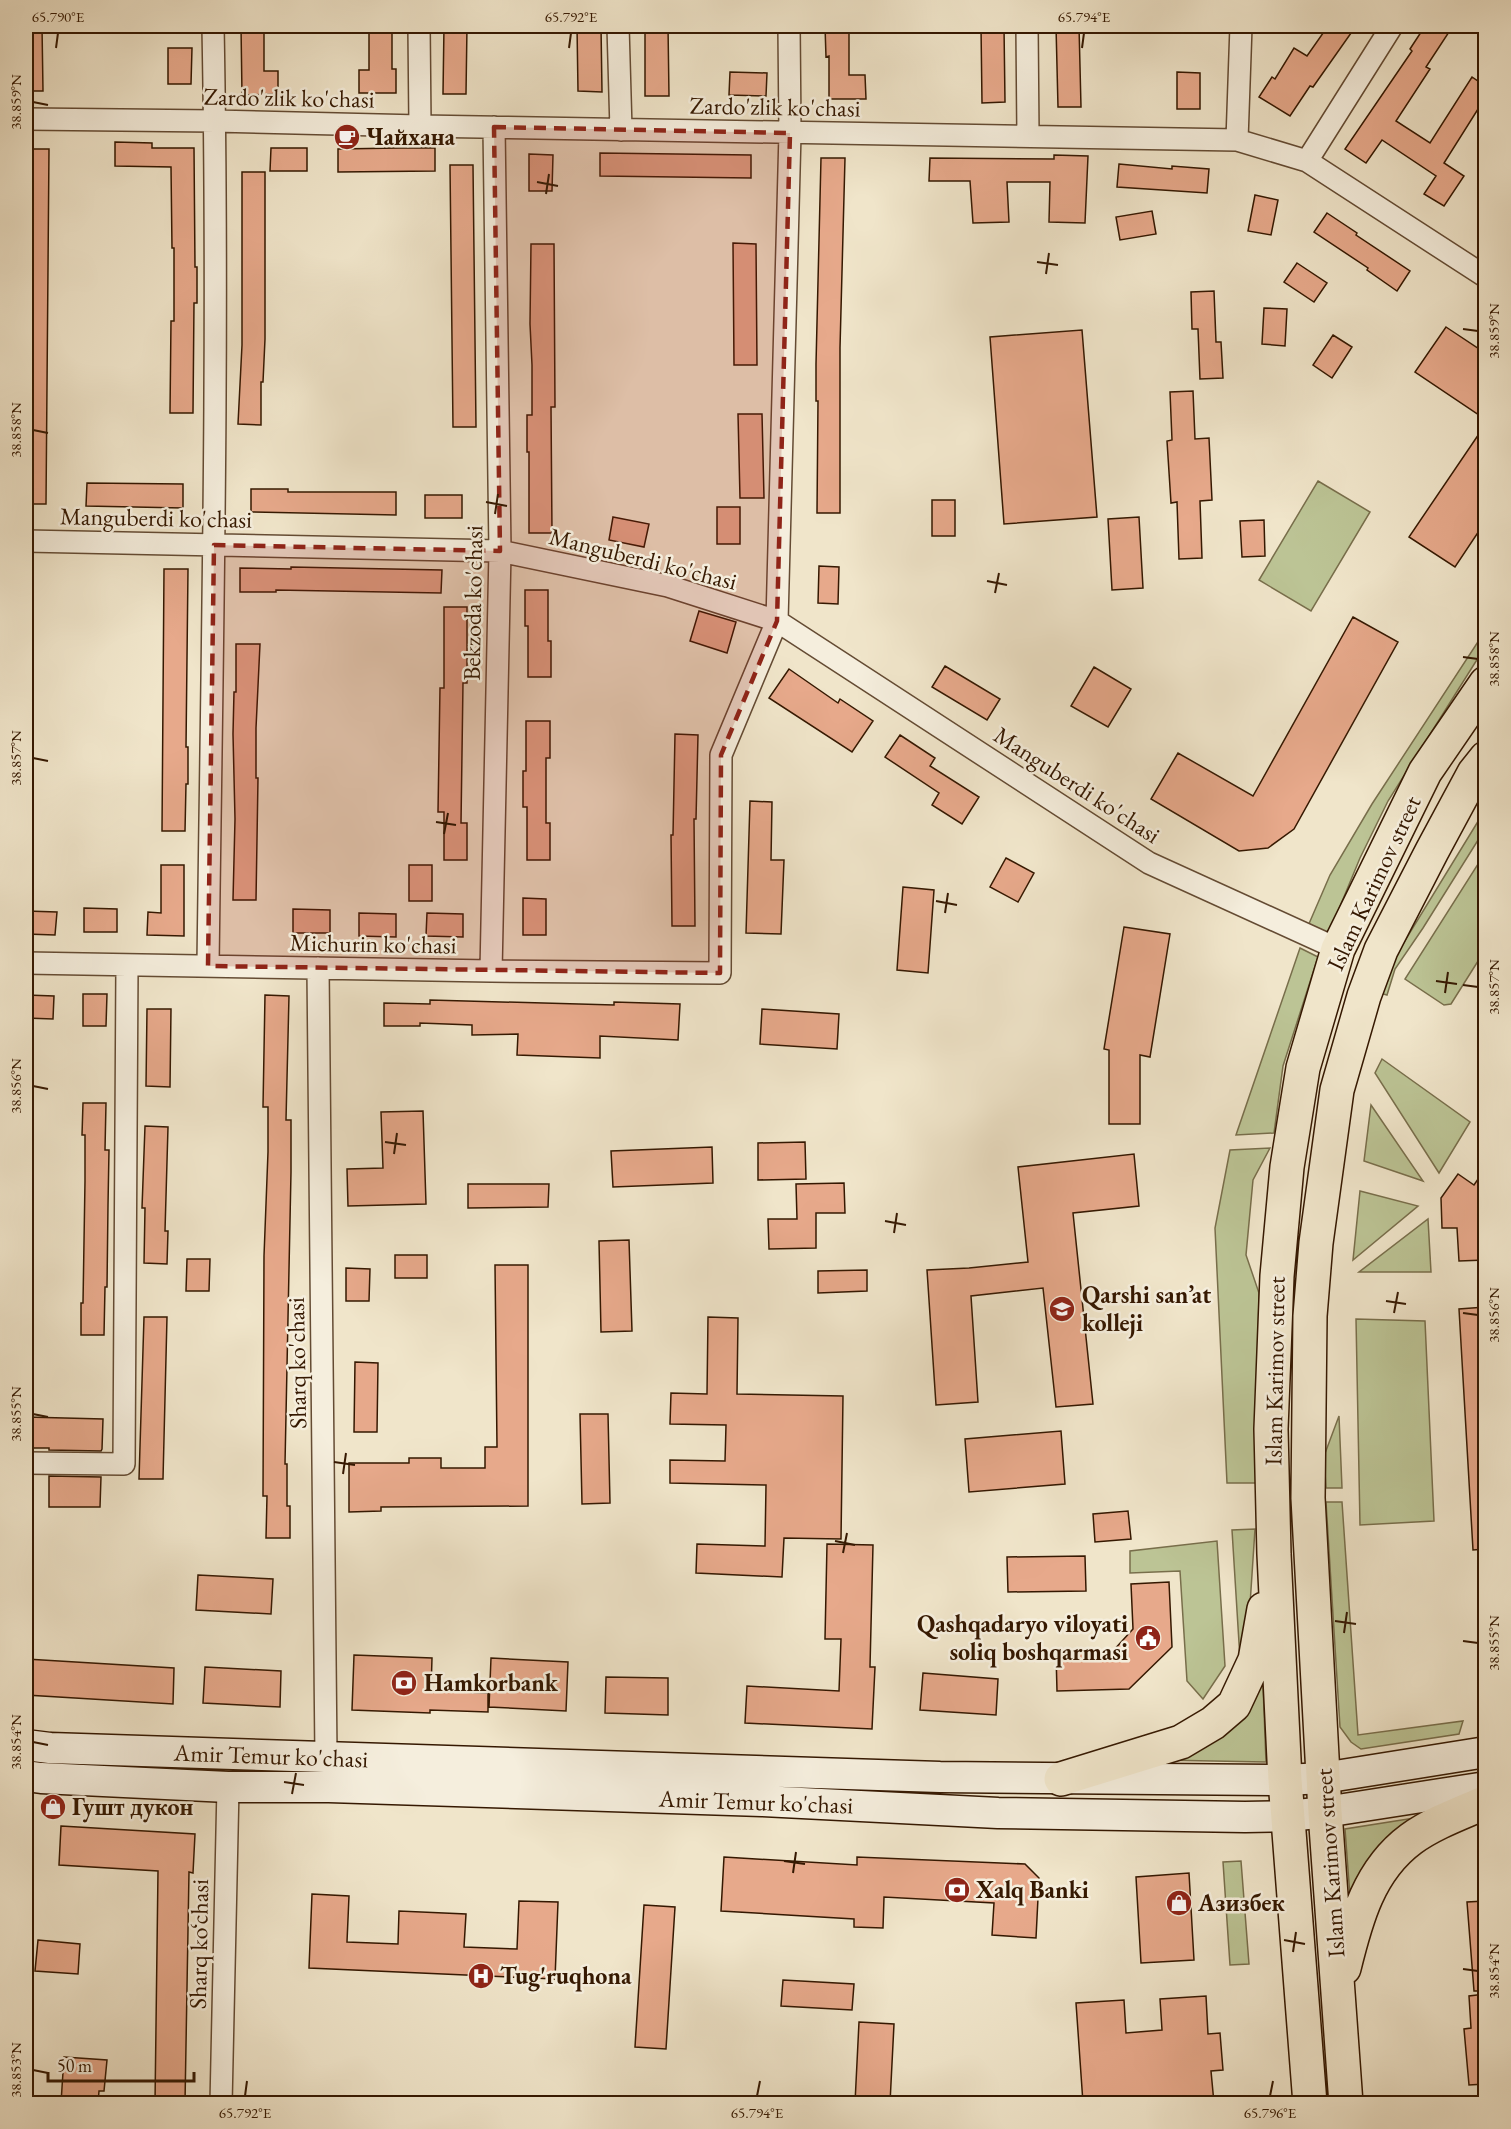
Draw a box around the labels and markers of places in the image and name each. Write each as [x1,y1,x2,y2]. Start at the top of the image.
place label: Чайхана [366,121,456,152]
cafe icon: Чайхана [332,122,362,152]
place label: Qarshi san’at kolleji [1082,1279,1211,1339]
school or university icon: Qarshi san’at kolleji [1047,1294,1077,1324]
place label: Qashqadaryo viloyati soliq boshqarmasi [917,1608,1128,1668]
public building icon: Qashqadaryo viloyati soliq boshqarmasi [1133,1623,1163,1653]
place label: Hamkorbank [424,1667,559,1698]
bank icon: Hamkorbank [389,1668,419,1698]
place label: Гушт дукон [72,1791,193,1823]
shop icon: Гушт дукон [38,1792,68,1822]
place label: Xalq Banki [975,1874,1089,1906]
bank icon: Xalq Banki [942,1875,972,1905]
place label: Азизбек [1197,1887,1286,1918]
shop icon: Азизбек [1164,1888,1194,1918]
place label: Tug'ruqhona [500,1960,632,1992]
hospital icon: Tug'ruqhona [466,1961,496,1991]

